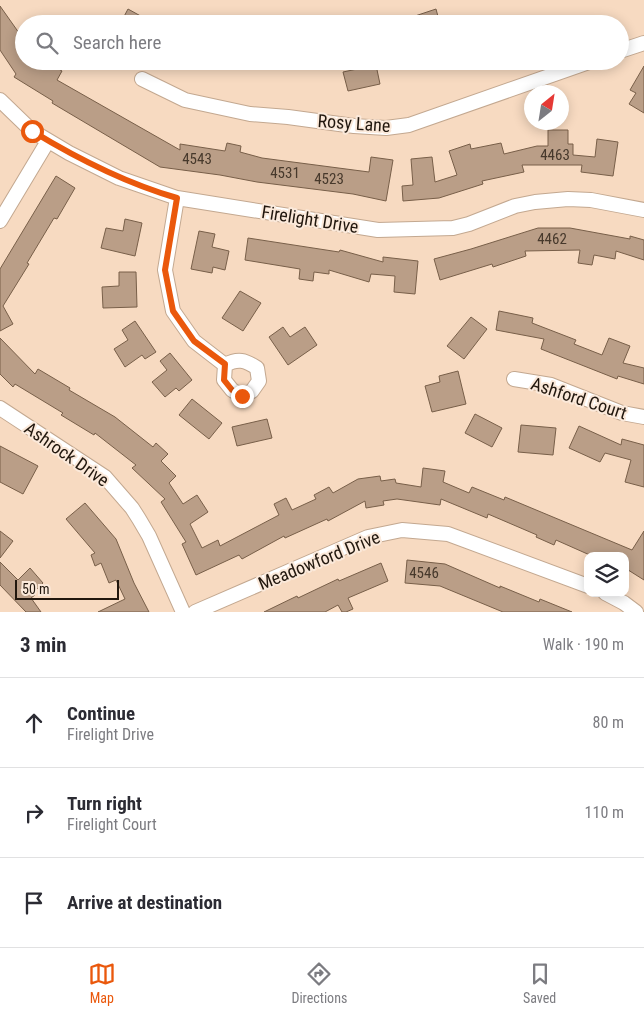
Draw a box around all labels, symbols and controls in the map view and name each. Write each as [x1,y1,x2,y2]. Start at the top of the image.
search box [15,15,629,70]
icon: search [33,29,61,57]
text: Search here [73,31,161,54]
north arrow [524,85,569,130]
street label: Rosy Lane [317,110,391,136]
route start [21,120,44,143]
house number: 4463 [540,146,570,164]
house number: 4543 [182,150,212,168]
house number: 4531 [270,164,300,182]
house number: 4523 [314,170,344,188]
street label: Firelight Drive [260,201,360,237]
house number: 4462 [537,230,567,248]
street label: Ashford Court [528,373,630,423]
route end [231,385,254,408]
street label: Ashrock Drive [21,417,113,491]
street label: Meadowford Drive [255,526,383,594]
map controls [584,552,629,597]
button: layers [584,552,629,597]
house number: 4546 [409,564,439,582]
scale bar [15,577,119,600]
text: 50 m [22,581,50,597]
text: 3 min [20,633,67,657]
text: Walk · 190 m [543,635,624,654]
text: Continue [67,702,135,725]
icon: ahead [20,709,48,737]
text: 80 m [592,713,624,732]
text: Firelight Drive [67,725,154,744]
text: Turn right [67,792,142,815]
icon: right [20,799,48,827]
text: 110 m [585,803,624,822]
text: Firelight Court [67,815,157,834]
icon: arrive [20,889,48,917]
text: Arrive at destination [67,891,222,914]
tab: Map [88,960,116,1006]
tab: Directions [291,960,347,1006]
tab: Saved [523,960,556,1006]

